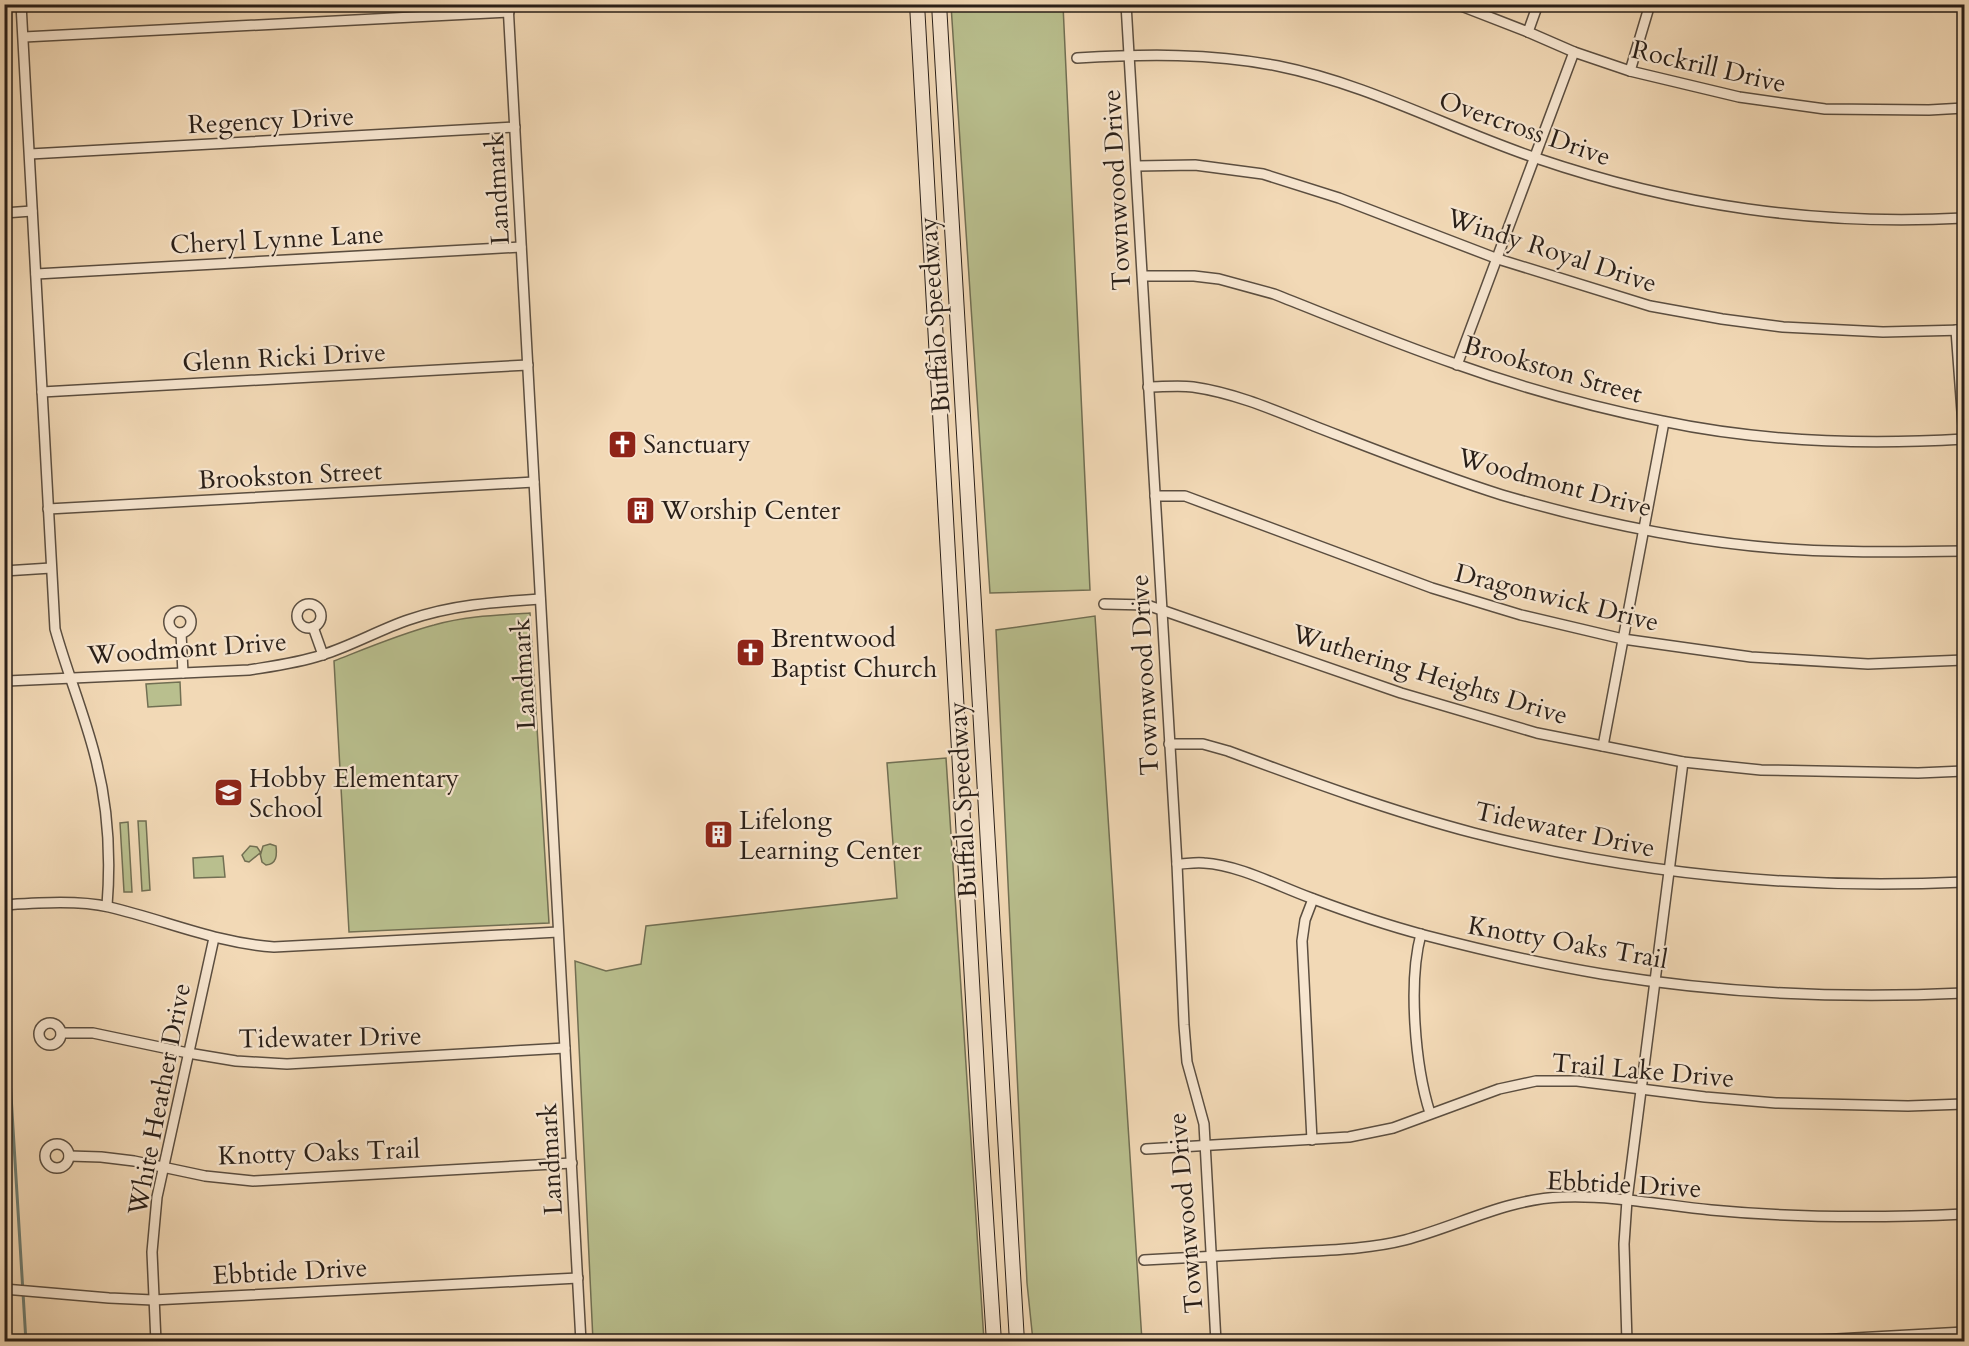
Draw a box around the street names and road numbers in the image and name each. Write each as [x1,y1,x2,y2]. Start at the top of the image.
street label: Rockrill Drive [1628,32,1790,101]
street label: Overcross Drive [1434,83,1615,174]
street label: Townwood Drive [1094,88,1139,291]
street label: Regency Drive [187,99,355,142]
street label: Landmark [477,132,518,246]
street label: Windy Royal Drive [1441,200,1661,301]
street label: Buffalo Speedway [910,215,959,414]
street label: Cheryl Lynne Lane [169,216,385,263]
street label: Brookston Street [1459,327,1646,412]
street label: Glenn Ricki Drive [181,335,387,380]
street label: Woodmont Drive [1453,439,1656,525]
street label: Brookston Street [197,453,383,498]
street label: Dragonwick Drive [1451,555,1663,640]
street label: Townwood Drive [1122,573,1167,776]
street label: Wuthering Heights Drive [1287,616,1572,733]
street label: Landmark [503,617,544,731]
street label: Woodmont Drive [85,624,288,673]
street label: Buffalo Speedway [940,701,985,899]
street label: Tidewater Drive [1472,793,1658,866]
street label: Knotty Oaks Trail [1465,908,1671,977]
street label: White Heather Drive [120,980,199,1219]
street label: Tidewater Drive [238,1018,422,1057]
street label: Trail Lake Drive [1550,1045,1736,1096]
street label: Landmark [530,1102,571,1216]
street label: Townwood Drive [1159,1111,1212,1315]
street label: Knotty Oaks Trail [217,1131,421,1174]
street label: Ebbtide Drive [1546,1163,1702,1206]
street label: Ebbtide Drive [212,1250,368,1293]

